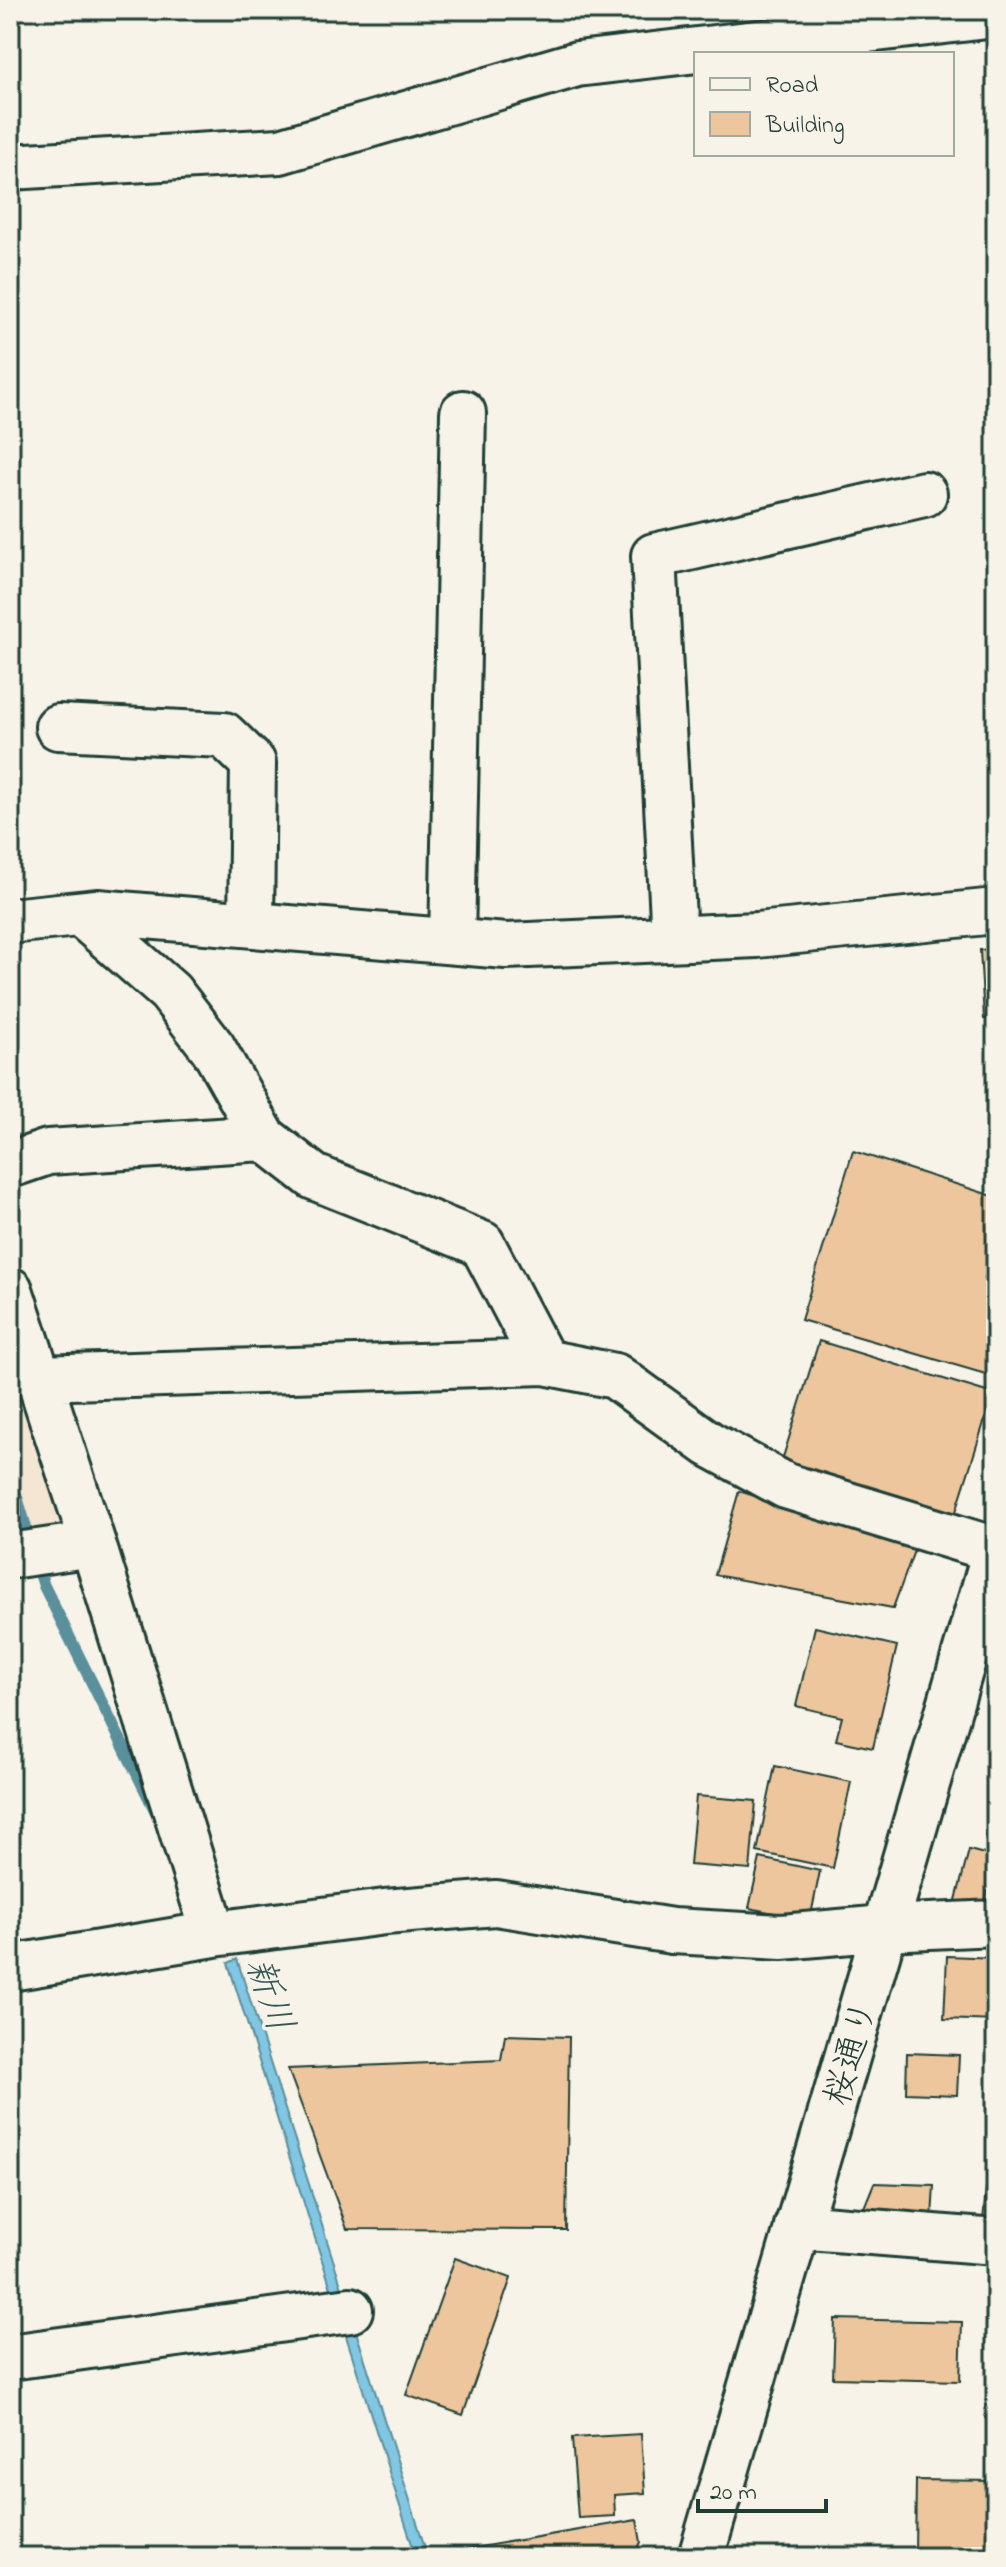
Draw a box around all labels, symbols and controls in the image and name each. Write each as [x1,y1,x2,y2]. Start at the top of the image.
legend [694,52,954,156]
text: Road [766,69,819,104]
text: Building [765,109,845,144]
water label: 新川 [228,1950,306,2040]
street label: 桜通り [813,1994,894,2112]
scale bar [698,2463,826,2513]
text: 20 m [710,2476,757,2511]

